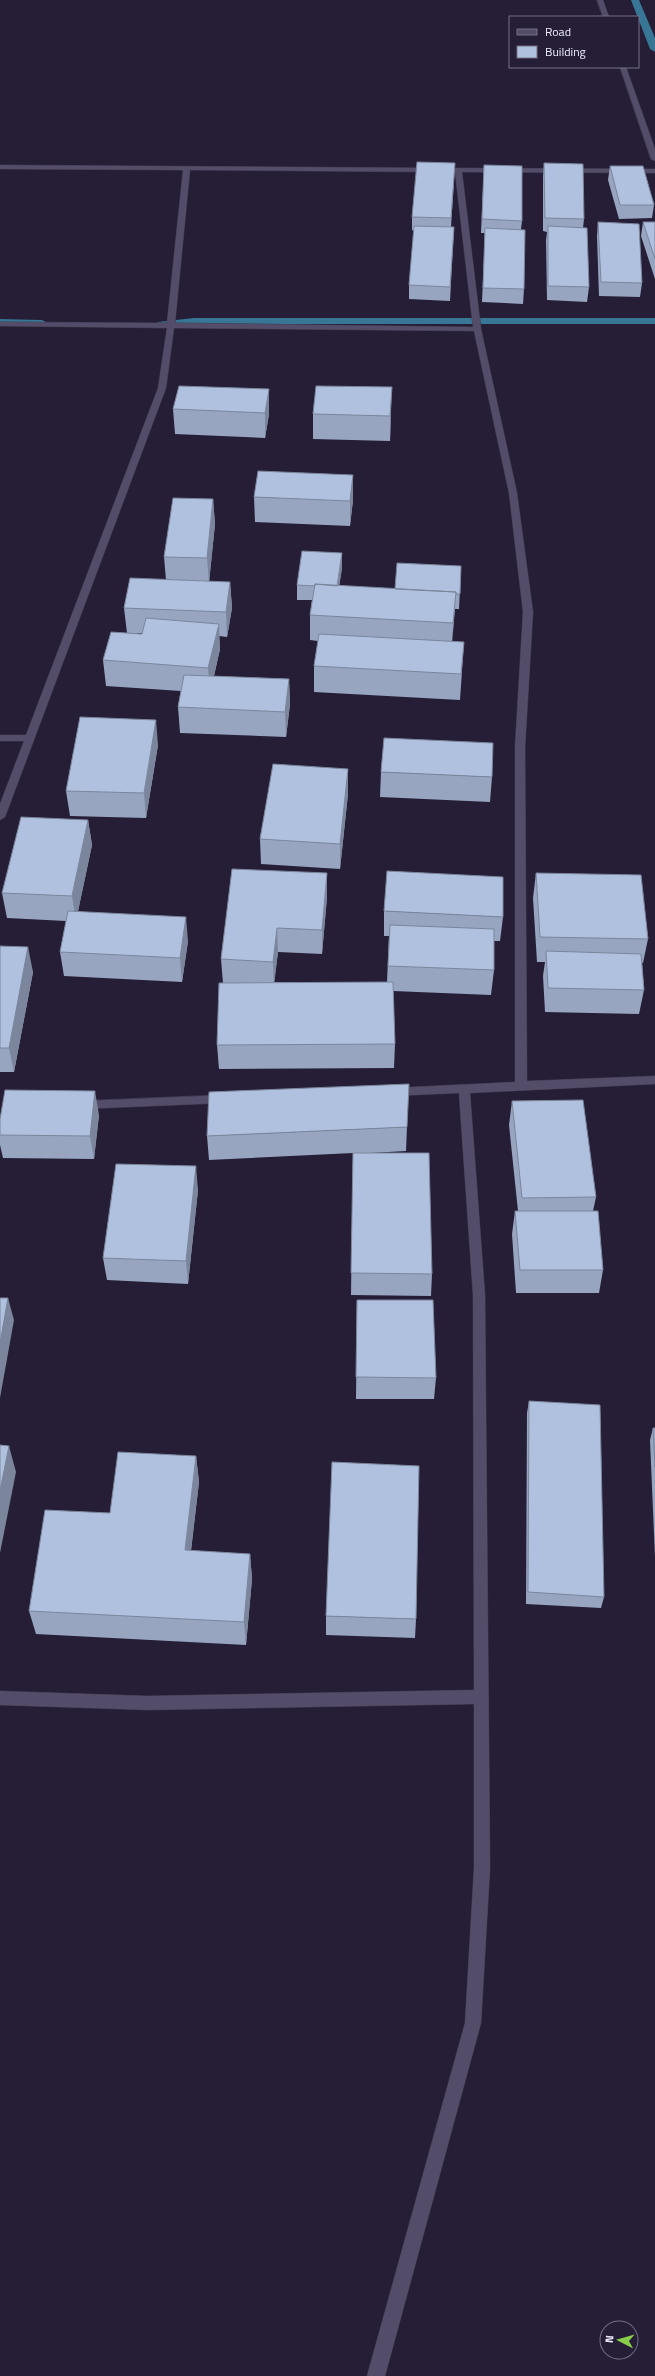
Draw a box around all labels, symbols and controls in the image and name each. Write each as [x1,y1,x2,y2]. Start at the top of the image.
legend [509,16,639,68]
text: Road [545,22,571,41]
text: Building [545,42,586,61]
north arrow [599,2320,639,2360]
text: N [601,2334,617,2344]

